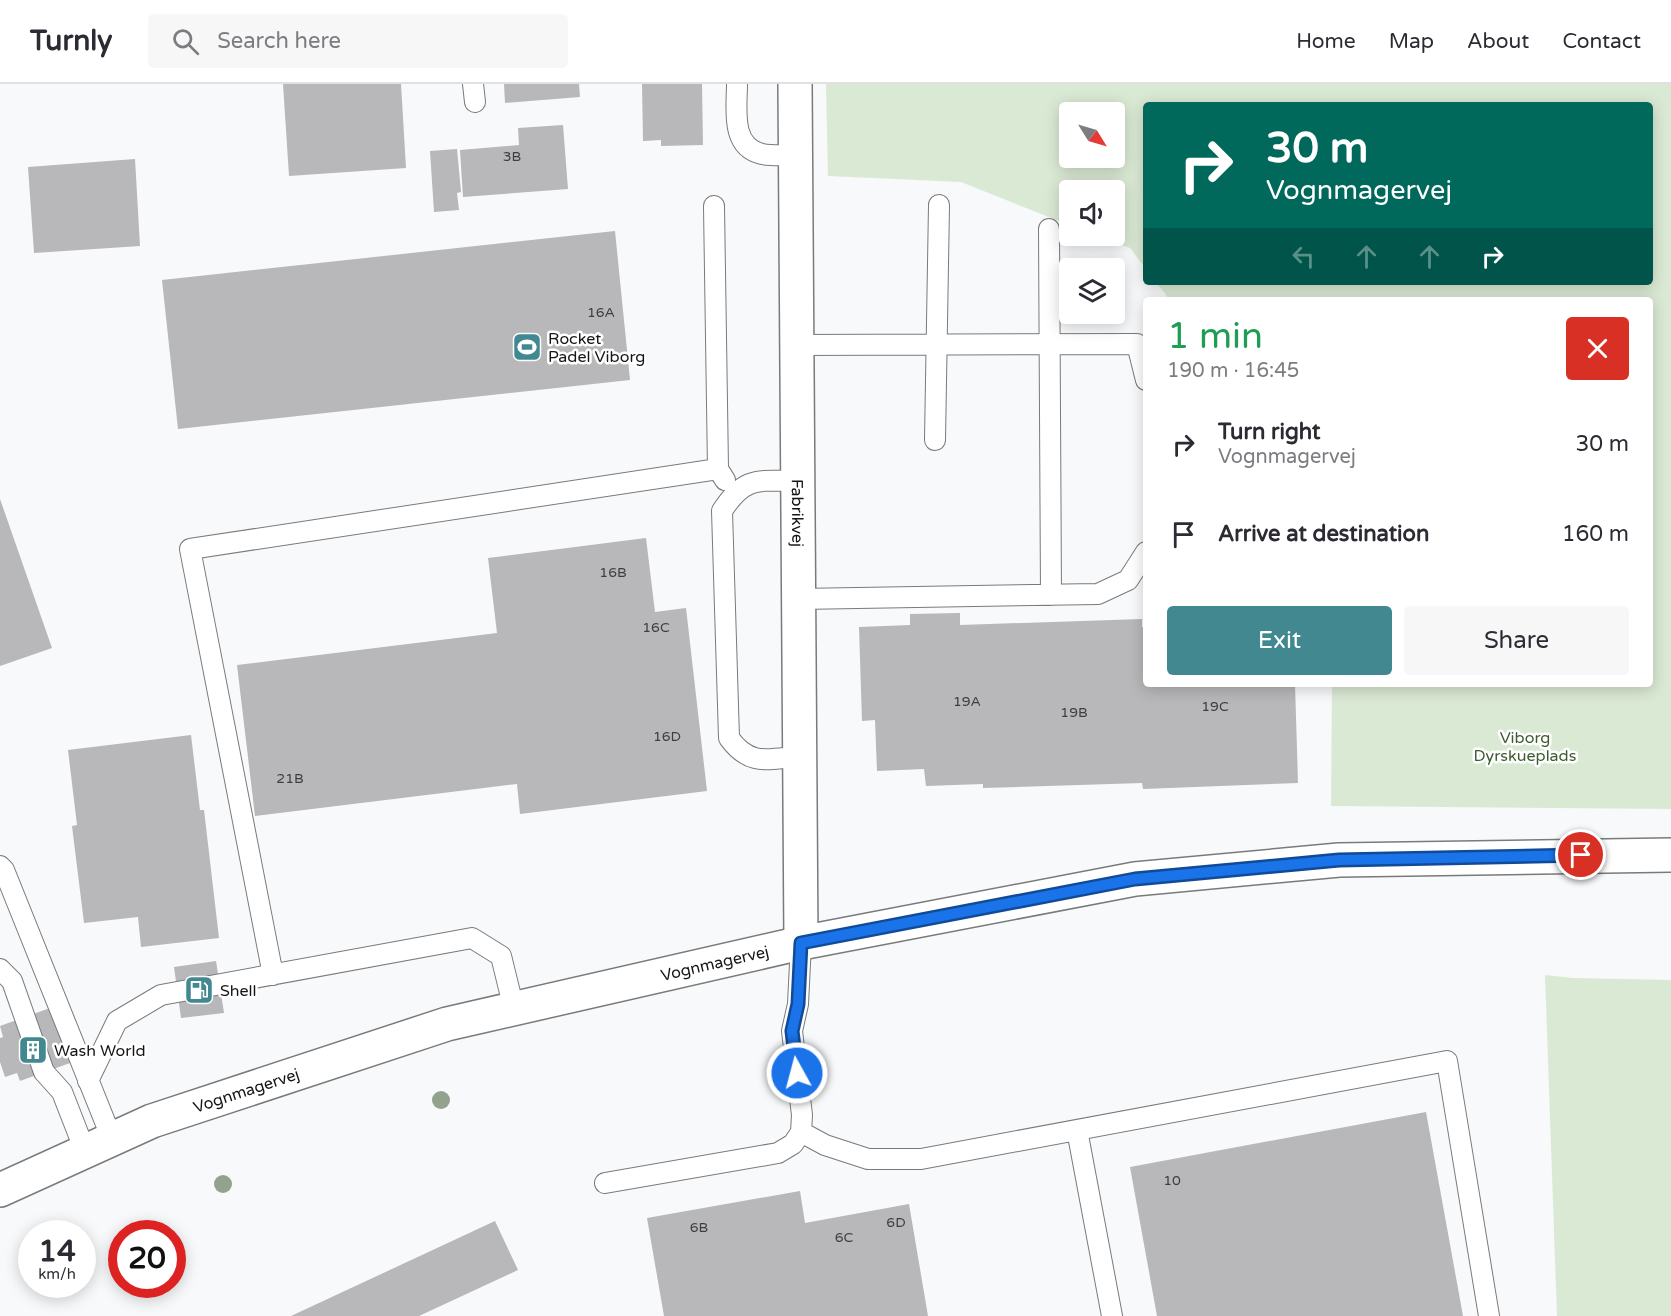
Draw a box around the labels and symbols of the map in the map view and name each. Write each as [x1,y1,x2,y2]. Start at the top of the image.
north arrow [1059,102,1125,168]
house number: 3B [503,148,521,165]
house number: 16A [587,304,615,321]
place label: Rocket Padel Viborg [548,329,645,367]
sports icon: Rocket Padel Viborg [511,331,543,363]
street label: Fabrikvej [787,479,807,547]
house number: 16B [599,564,627,581]
house number: 16C [642,619,670,636]
house number: 19A [953,693,981,710]
house number: 19C [1201,698,1229,715]
house number: 19B [1060,704,1088,721]
house number: 16D [653,728,681,745]
park label: Viborg Dyrskueplads [1474,728,1576,766]
house number: 21B [276,770,304,787]
pin [1555,829,1606,880]
street label: Vognmagervej [659,942,771,986]
fuel station icon: Shell [183,974,215,1006]
place label: Shell [220,981,257,1001]
building icon: Wash World [17,1034,49,1066]
place label: Wash World [54,1041,146,1061]
position arrow [765,1041,829,1105]
street label: Vognmagervej [191,1064,302,1118]
house number: 10 [1163,1172,1181,1189]
house number: 6D [886,1214,906,1231]
house number: 6B [690,1219,708,1236]
speed limit sign: 20 [108,1220,186,1298]
house number: 6C [835,1229,854,1246]

